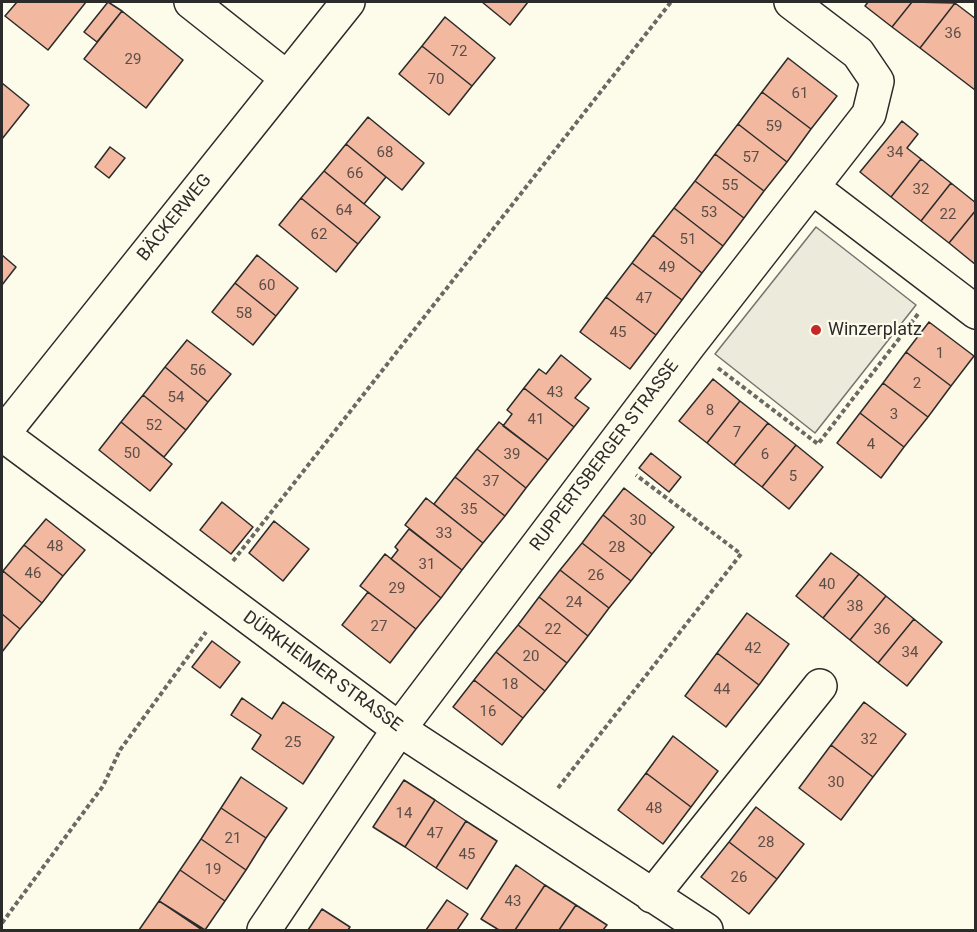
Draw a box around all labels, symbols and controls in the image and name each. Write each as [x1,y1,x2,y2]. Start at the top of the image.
house number: 36 [945,25,961,43]
house number: 72 [451,43,467,61]
house number: 29 [125,51,141,69]
house number: 70 [428,71,444,89]
house number: 61 [792,85,808,103]
house number: 59 [766,118,782,136]
house number: 68 [377,144,393,162]
house number: 34 [887,144,903,162]
house number: 57 [743,149,759,167]
house number: 66 [347,165,363,183]
street label: BÄCKERWEG [133,170,217,266]
house number: 55 [722,177,738,195]
house number: 32 [913,181,929,199]
house number: 64 [336,202,352,220]
house number: 53 [701,204,717,222]
house number: 22 [940,206,956,224]
house number: 62 [311,226,327,244]
house number: 51 [680,231,696,249]
house number: 49 [659,259,675,277]
house number: 60 [259,277,275,295]
house number: 47 [636,290,652,308]
house number: 58 [236,305,252,323]
place label: Winzerplatz [828,319,922,341]
marker: Winzerplatz [809,323,823,337]
house number: 45 [610,324,626,342]
house number: 1 [936,345,944,363]
street label: RUPPERTSBERGER STRASSE [526,356,684,556]
house number: 56 [190,362,206,380]
house number: 2 [913,375,921,393]
house number: 43 [547,384,563,402]
house number: 54 [168,389,184,407]
house number: 8 [706,402,714,420]
house number: 3 [890,406,898,424]
house number: 41 [528,411,544,429]
house number: 52 [146,417,162,435]
house number: 7 [733,424,741,442]
house number: 4 [867,436,875,454]
house number: 50 [124,445,140,463]
house number: 39 [504,446,520,464]
house number: 6 [761,446,769,464]
house number: 5 [789,468,797,486]
house number: 37 [483,473,499,491]
house number: 35 [461,501,477,519]
house number: 30 [630,512,646,530]
house number: 33 [436,525,452,543]
house number: 48 [47,538,63,556]
house number: 28 [609,539,625,557]
house number: 31 [419,556,435,574]
house number: 46 [25,565,41,583]
house number: 26 [588,567,604,585]
house number: 40 [819,576,835,594]
house number: 29 [389,580,405,598]
house number: 24 [566,594,582,612]
house number: 38 [847,598,863,616]
street label: DÜRKHEIMER STRASSE [238,607,406,737]
house number: 27 [371,618,387,636]
house number: 22 [545,621,561,639]
house number: 36 [874,621,890,639]
house number: 42 [745,640,761,658]
house number: 34 [902,644,918,662]
house number: 20 [523,648,539,666]
house number: 18 [502,676,518,694]
house number: 44 [714,681,730,699]
house number: 16 [480,703,496,721]
house number: 32 [861,731,877,749]
house number: 25 [285,734,301,752]
house number: 30 [828,774,844,792]
house number: 48 [646,800,662,818]
house number: 14 [396,805,412,823]
house number: 47 [427,825,443,843]
house number: 21 [225,830,241,848]
house number: 28 [758,834,774,852]
house number: 45 [459,846,475,864]
house number: 19 [205,861,221,879]
house number: 26 [731,869,747,887]
house number: 43 [505,893,521,911]

